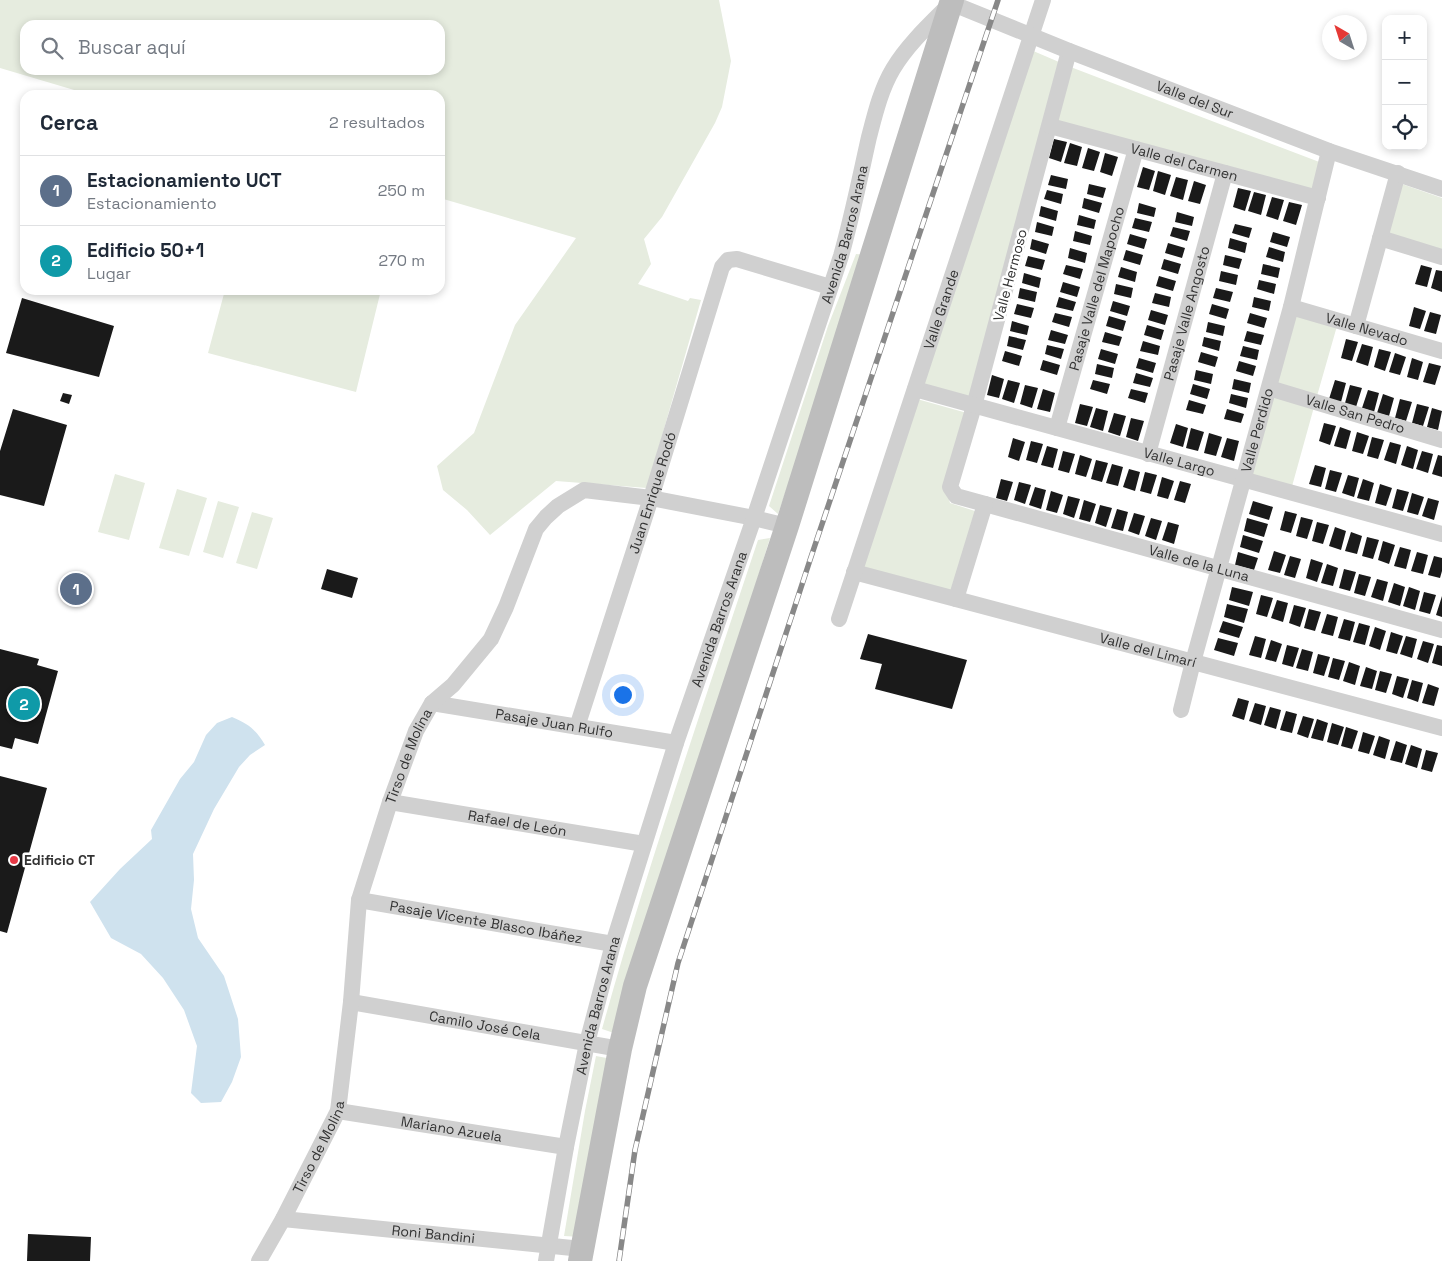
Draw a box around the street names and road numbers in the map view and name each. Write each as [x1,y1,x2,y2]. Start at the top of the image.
street label: Valle del Sur [1153,76,1236,123]
street label: Valle del Carmen [1128,139,1240,185]
street label: Avenida Barros Arana [817,163,872,306]
street label: Pasaje Valle del Mapocho [1065,204,1128,373]
street label: Valle Hermoso [989,227,1031,323]
street label: Pasaje Valle Angosto [1160,244,1214,383]
street label: Valle Grande [919,267,963,352]
street label: Valle Nevado [1323,309,1410,350]
street label: Valle Perdido [1237,386,1277,474]
street label: Valle San Pedro [1303,390,1407,437]
street label: Juan Enrique Rodó [625,430,680,556]
street label: Valle Largo [1141,443,1217,480]
street label: Valle de la Luna [1147,541,1252,586]
street label: Avenida Barros Arana [687,549,751,689]
street label: Valle del Limarí [1098,629,1199,672]
street label: Tirso de Molina [381,705,436,806]
street label: Pasaje Juan Rulfo [494,705,615,742]
street label: Rafael de León [467,806,568,840]
street label: Pasaje Vicente Blasco Ibáñez [388,896,584,948]
street label: Avenida Barros Arana [572,934,624,1076]
street label: Camilo José Cela [428,1007,542,1044]
street label: Tirso de Molina [289,1100,348,1197]
street label: Mariano Azuela [400,1112,503,1146]
street label: Roni Bandini [391,1221,476,1247]

